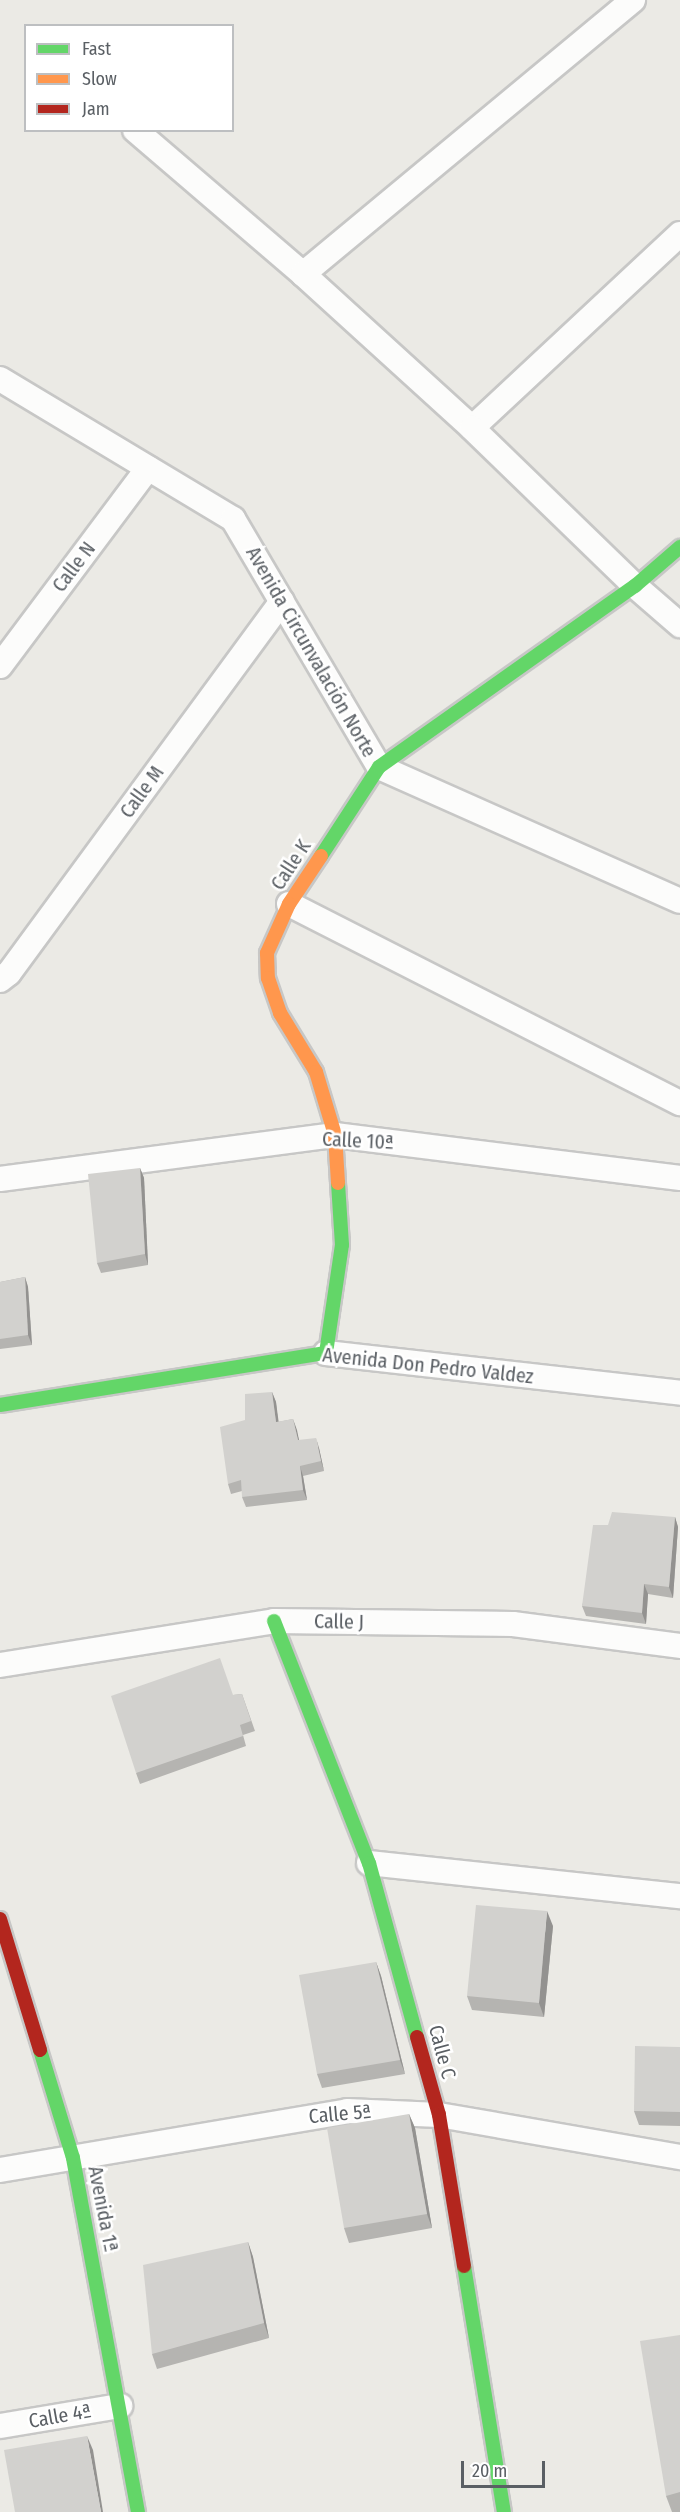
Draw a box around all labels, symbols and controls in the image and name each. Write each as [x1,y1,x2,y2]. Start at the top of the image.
legend [24,24,234,132]
text: Fast [82,38,111,60]
text: Slow [82,68,117,90]
text: Jam [82,98,110,120]
street label: Calle N [47,537,101,597]
street label: Avenida Circunvalación Norte [241,542,381,762]
street label: Calle M [115,761,169,823]
street label: Calle K [266,835,316,895]
street label: Calle 10ª [321,1127,395,1155]
street label: Avenida Don Pedro Valdez [321,1343,535,1389]
street label: Calle J [314,1610,364,1634]
street label: Calle C [423,2022,461,2082]
street label: Calle 5ª [308,2099,372,2129]
street label: Avenida 1ª [83,2164,123,2254]
street label: Calle 4ª [27,2399,93,2433]
scale bar [464,2449,548,2487]
text: 20 m [472,2460,507,2482]

